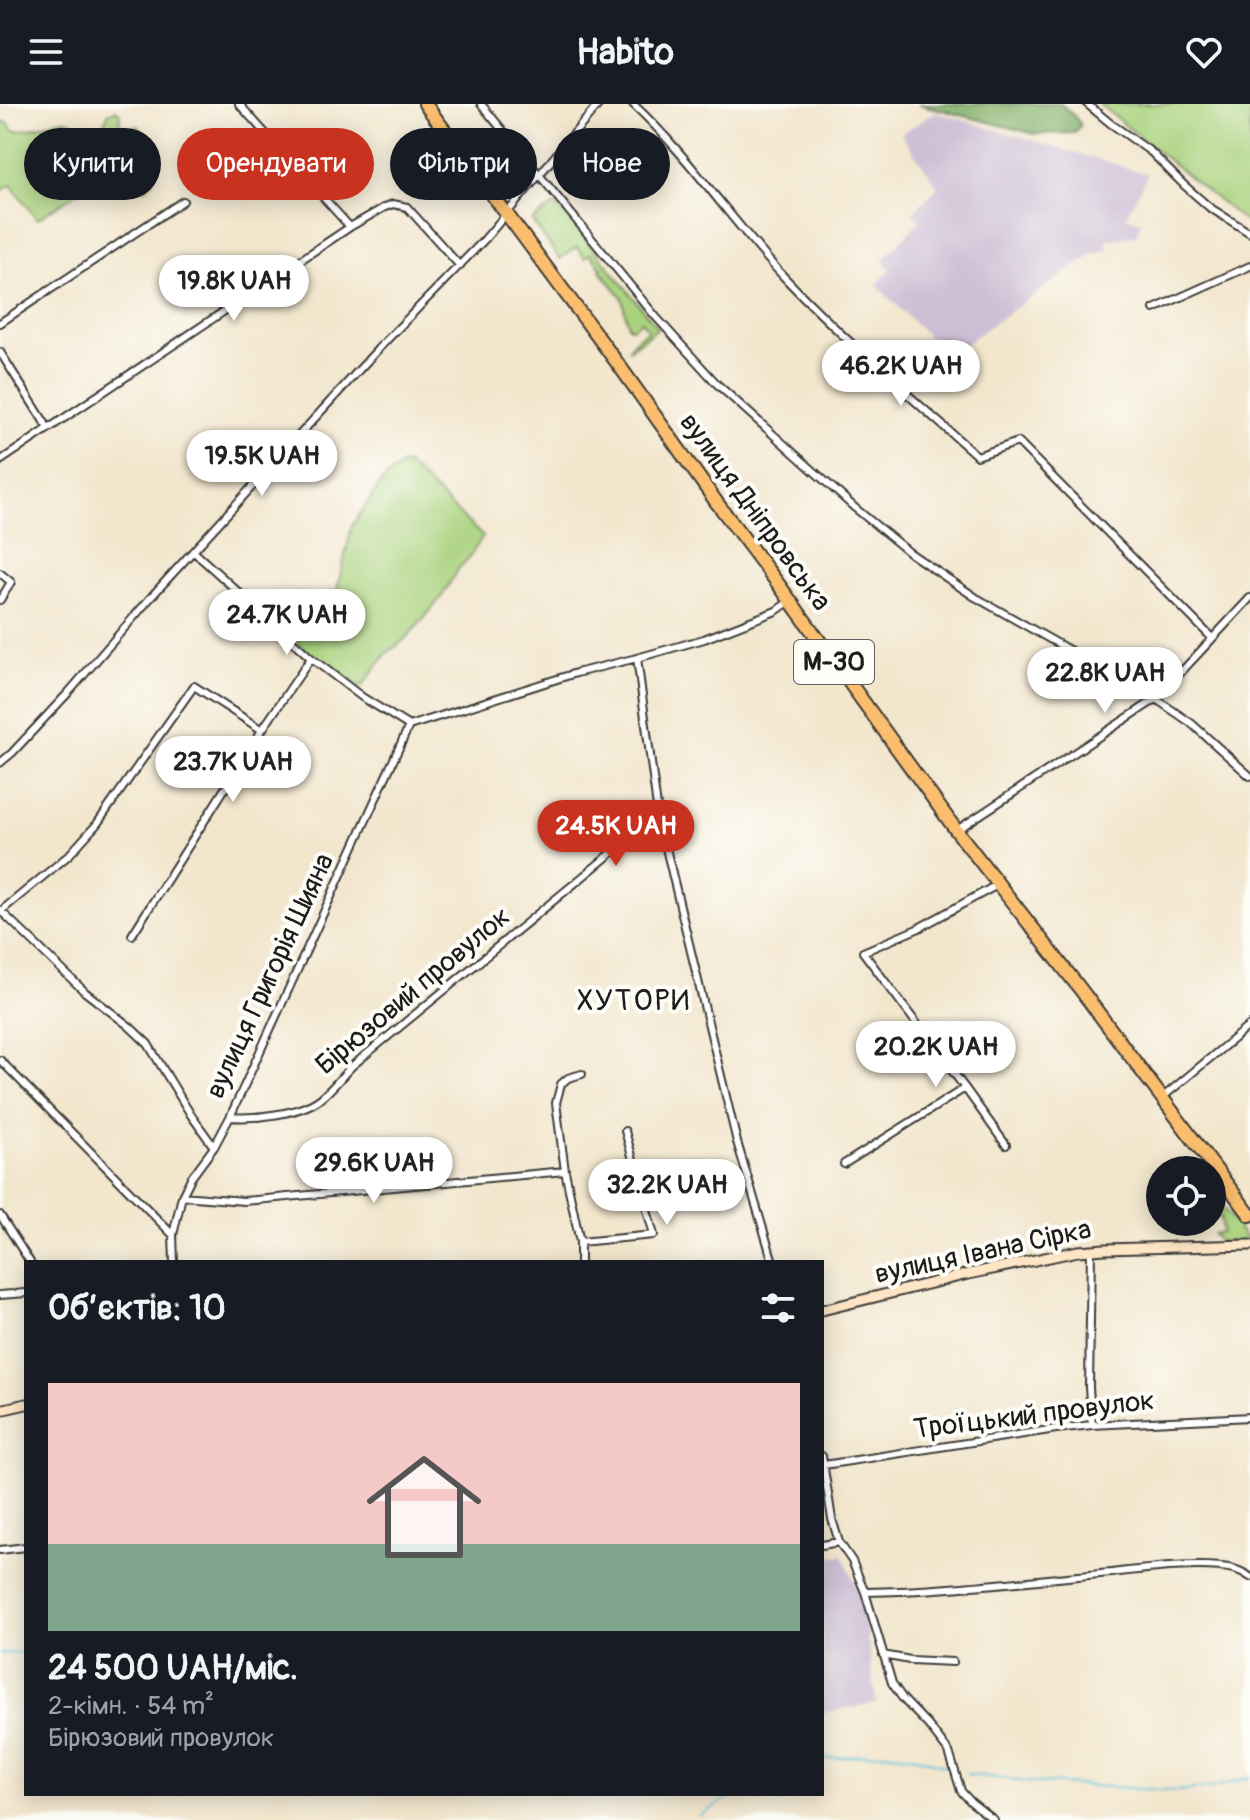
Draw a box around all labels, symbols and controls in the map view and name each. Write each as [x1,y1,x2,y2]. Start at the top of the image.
icon: menu [24,30,68,74]
text: Habito [576,30,674,75]
icon: heart [1182,30,1226,74]
chip: Купити [24,128,161,200]
chip: Орендувати [177,128,374,200]
chip: Фільтри [390,128,537,200]
chip: Нове [553,128,670,200]
pin: 19.8K UAH [142,255,326,323]
text: 19.8K UAH [177,265,291,297]
pin: 46.2K UAH [809,340,993,408]
text: 46.2K UAH [840,350,962,382]
street label: вулиця Дніпровська [671,406,839,618]
pin: 19.5K UAH [170,430,354,498]
text: 19.5K UAH [204,440,320,472]
pin: 24.7K UAH [195,589,379,657]
text: 24.7K UAH [227,599,347,631]
road number: М-30 [794,640,874,684]
pin: 22.8K UAH [1013,647,1197,715]
text: 22.8K UAH [1045,657,1165,689]
pin: 23.7K UAH [141,736,325,804]
text: 23.7K UAH [173,746,293,778]
pin: 24.5K UAH [524,800,708,868]
text: 24.5K UAH [555,810,677,842]
street label: вулиця Григорія Шияна [198,848,342,1104]
street label: Бірюзовий провулок [308,899,518,1083]
district label: ХУТОРИ [577,982,691,1019]
pin: 20.2K UAH [844,1021,1028,1089]
text: 20.2K UAH [874,1031,998,1063]
pin: 29.6K UAH [282,1137,466,1205]
text: 29.6K UAH [314,1147,434,1179]
map controls [1146,1156,1226,1236]
button: locate [1146,1156,1226,1236]
pin: 32.2K UAH [575,1159,759,1227]
text: 32.2K UAH [606,1169,728,1201]
street label: вулиця Івана Сірка [872,1212,1094,1292]
icon: filters [756,1286,800,1330]
text: Об’єктів: 10 [48,1287,226,1330]
street label: Троїцький провулок [911,1383,1157,1447]
icon: home [352,1435,496,1579]
text: 24 500 UAH/міс. [48,1647,298,1690]
text: 2-кімн. · 54 m² [48,1690,214,1722]
text: Бірюзовий провулок [48,1722,274,1754]

